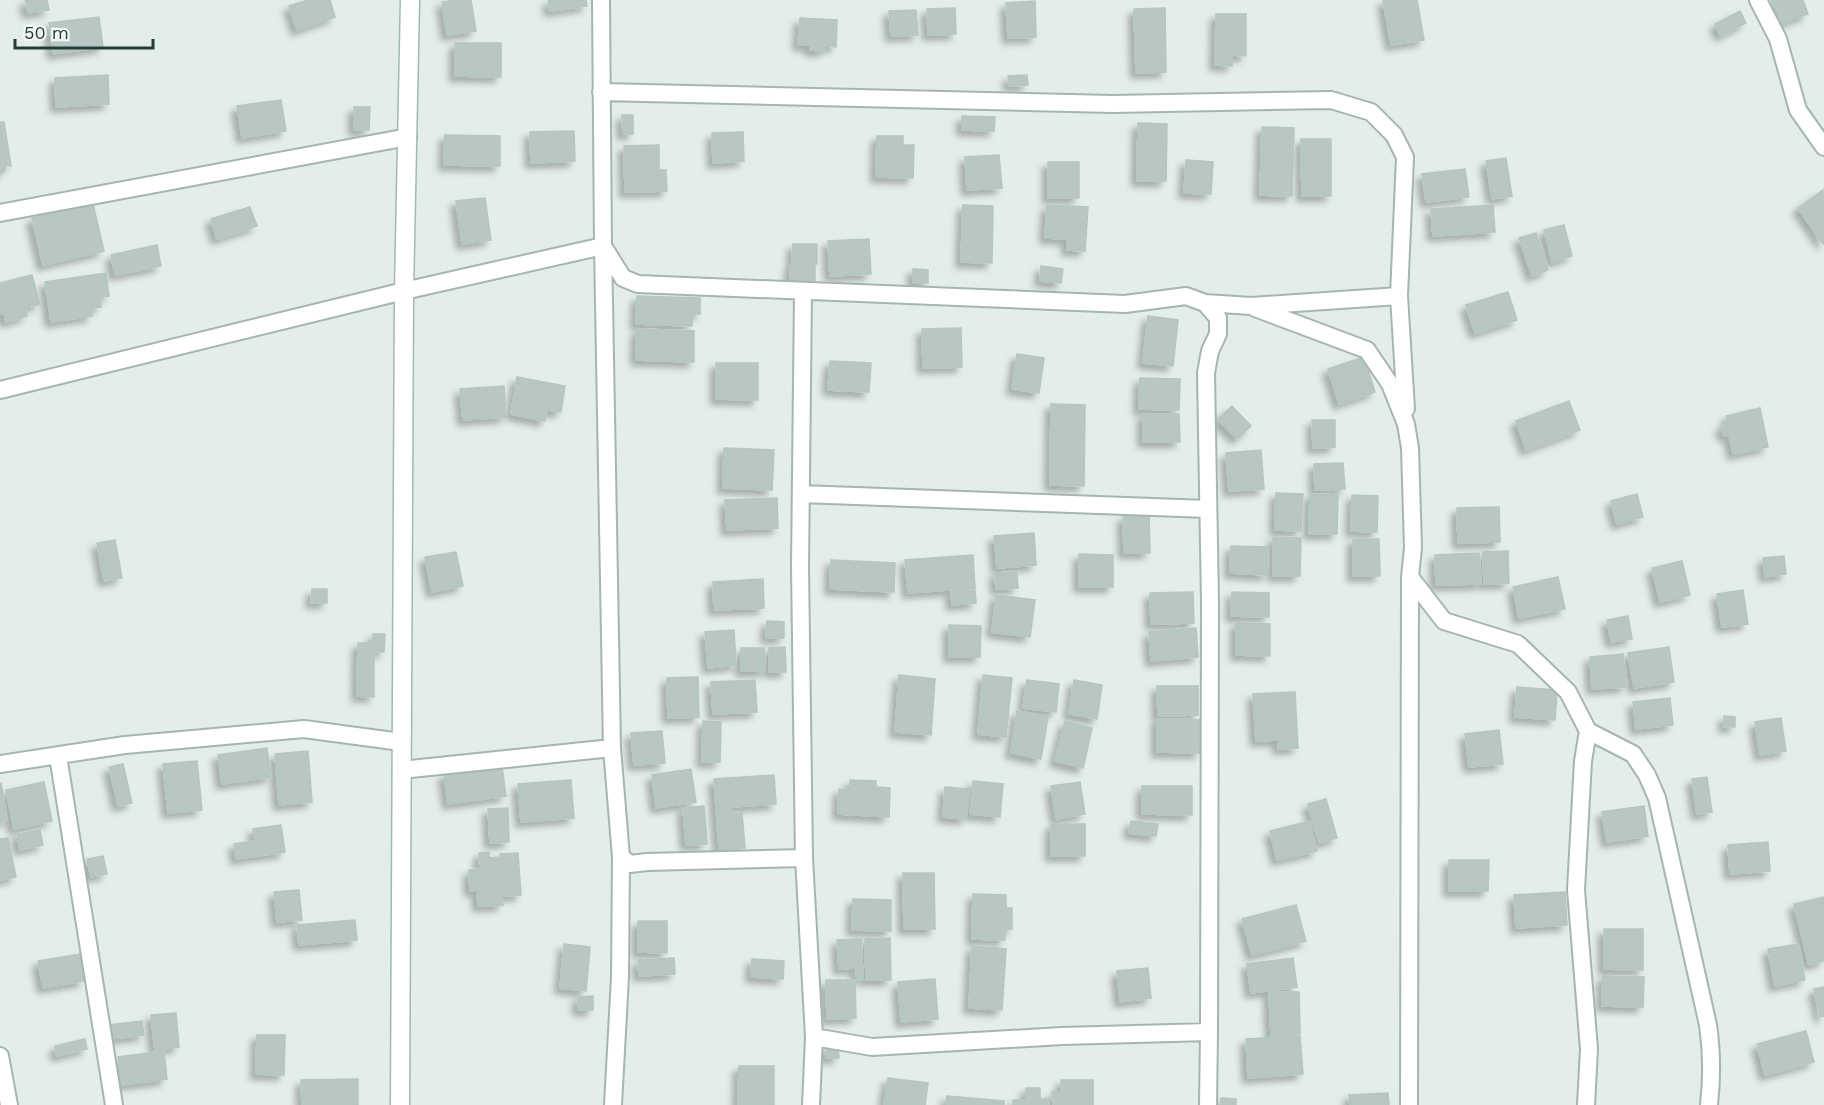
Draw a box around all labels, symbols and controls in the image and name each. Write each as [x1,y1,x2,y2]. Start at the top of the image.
scale bar [15,12,153,50]
text: 50 m [24,22,69,43]

